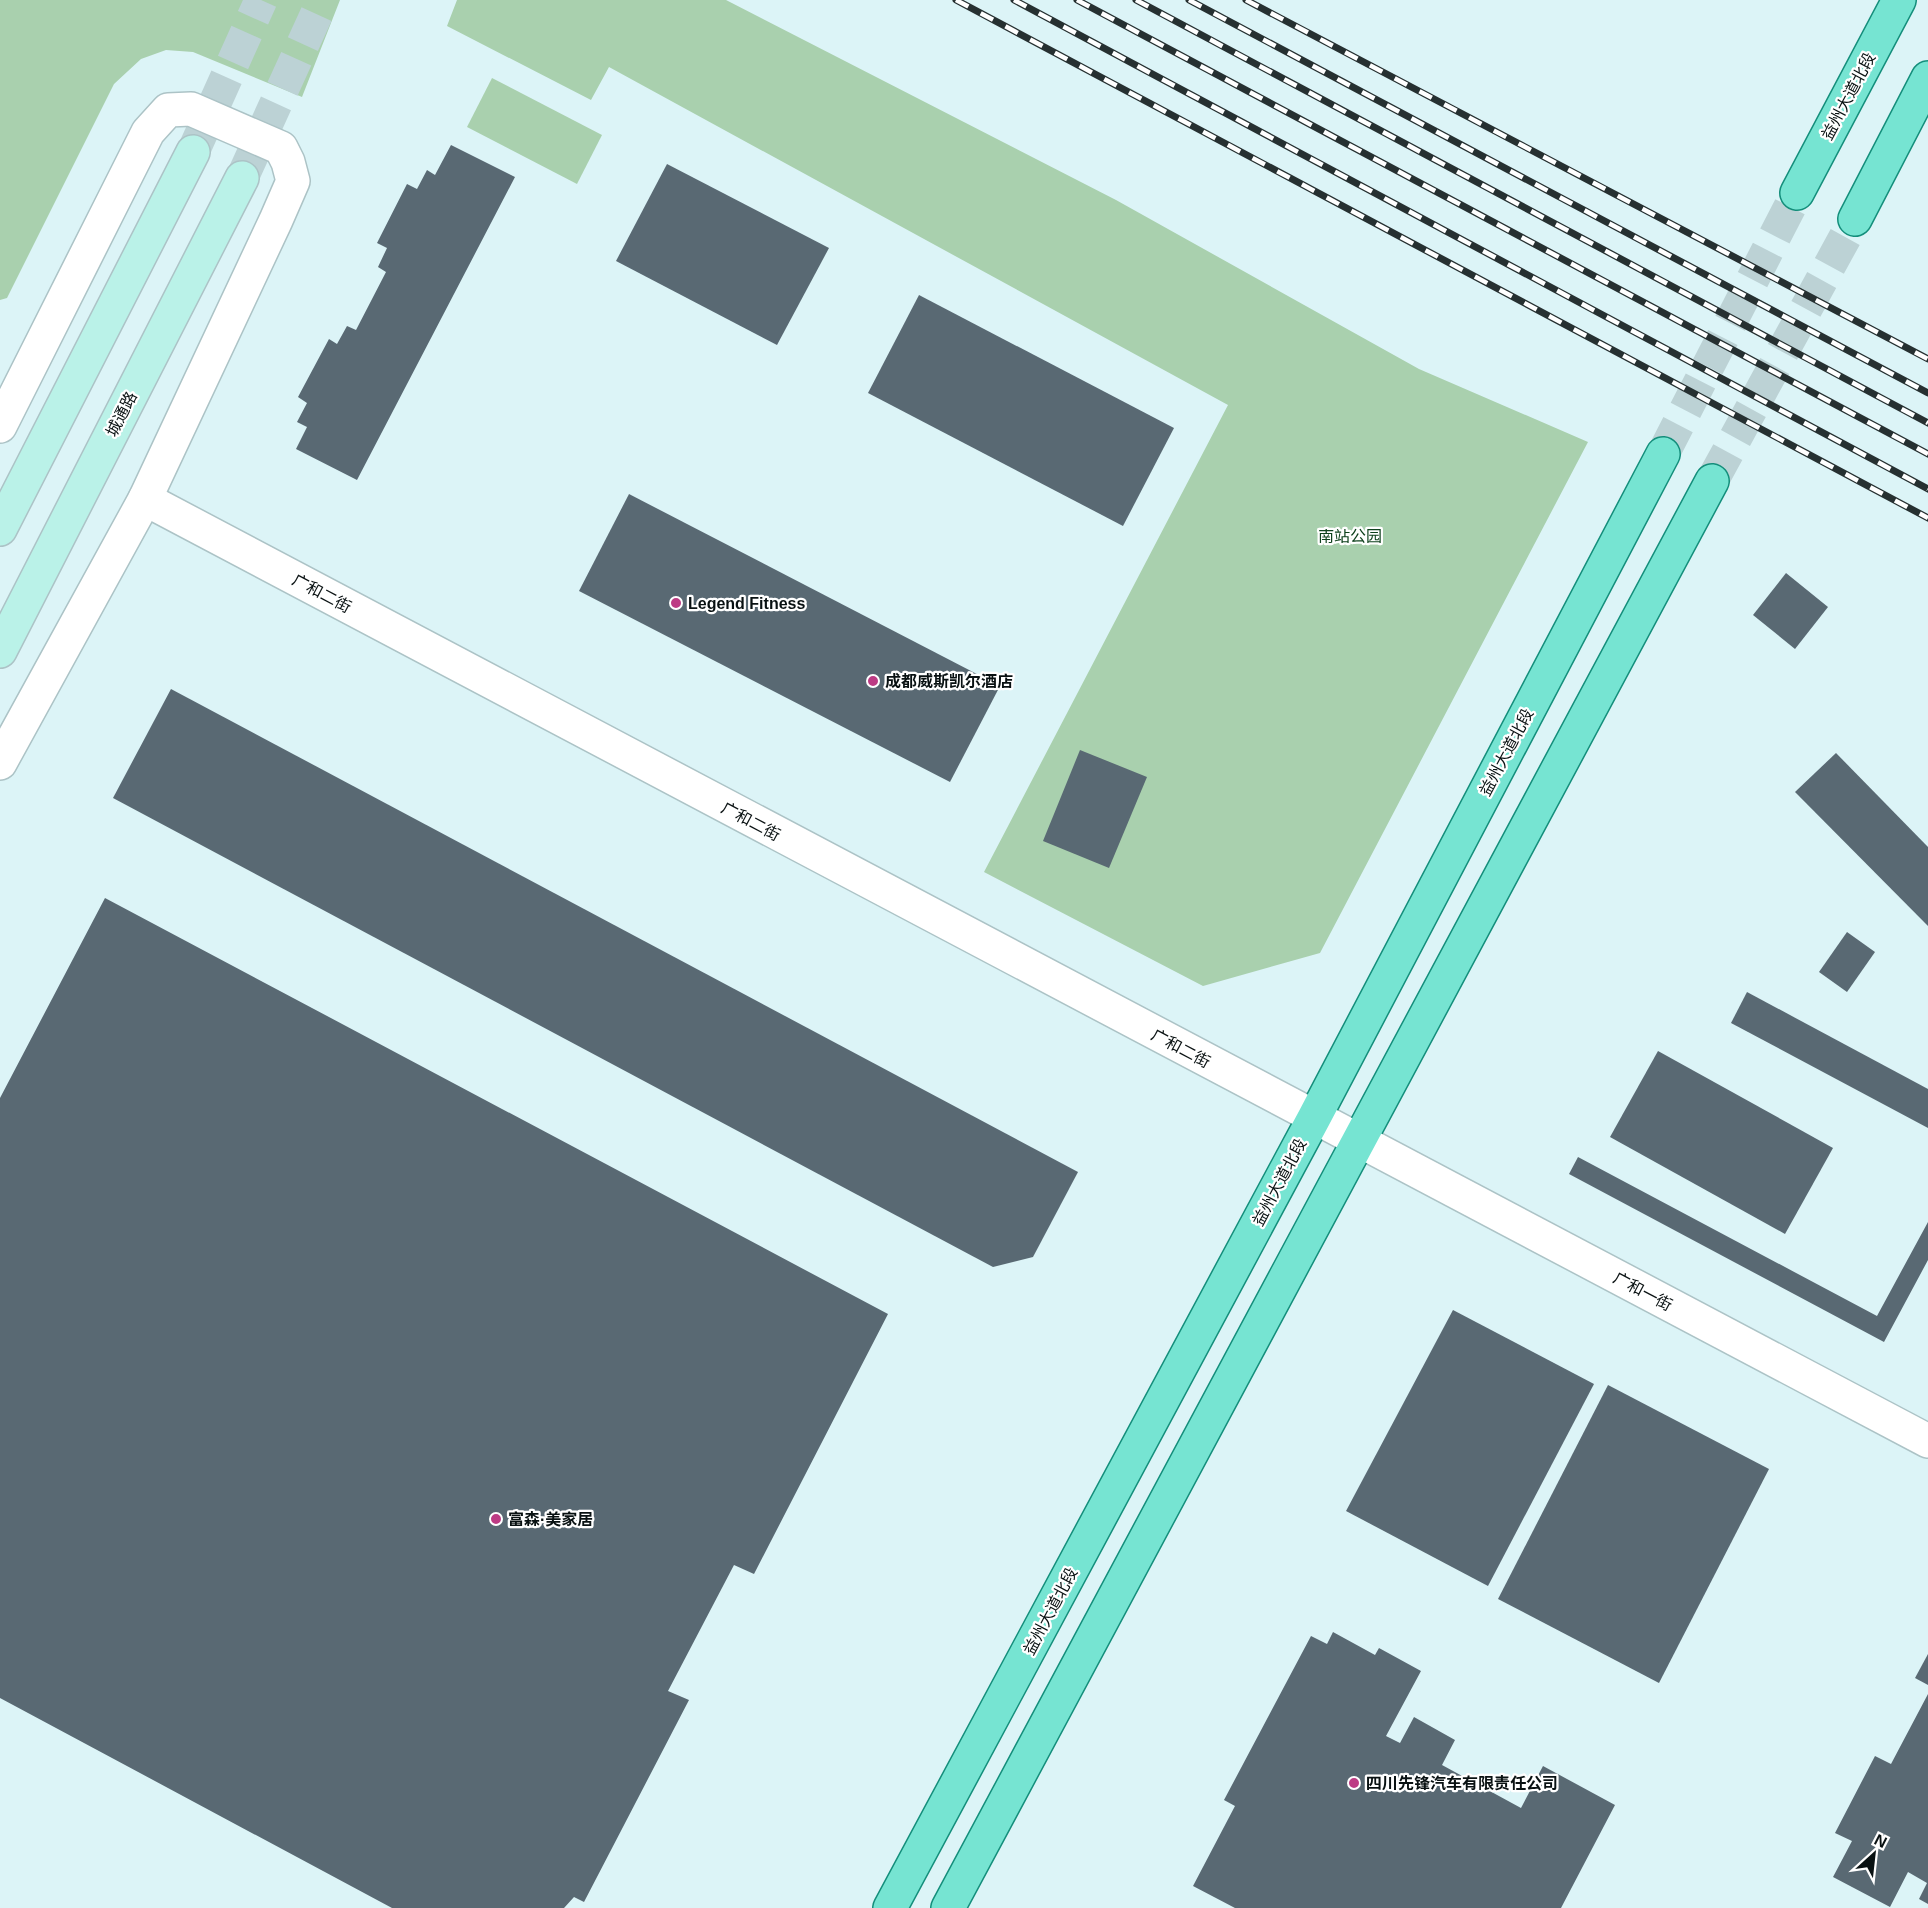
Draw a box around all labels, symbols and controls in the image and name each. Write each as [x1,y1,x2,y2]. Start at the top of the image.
street label: 益州大道北段 [1818,50,1878,143]
street label: 城通路 [103,389,140,439]
park label: 南站公园 [1318,528,1382,545]
street label: 广和二街 [290,571,354,616]
place label: Legend Fitness [688,595,805,612]
marker: Legend Fitness [669,596,683,610]
place label: 成都威斯凯尔酒店 [885,672,1013,690]
marker: 成都威斯凯尔酒店 [866,674,880,688]
street label: 益州大道北段 [1476,706,1536,799]
street label: 广和二街 [719,799,783,844]
street label: 广和二街 [1149,1026,1213,1071]
street label: 益州大道北段 [1249,1136,1309,1229]
street label: 广和一街 [1611,1269,1675,1314]
place label: 富森·美家居 [508,1511,593,1528]
marker: 富森·美家居 [489,1512,503,1526]
street label: 益州大道北段 [1020,1565,1080,1658]
place label: 四川先锋汽车有限责任公司 [1366,1775,1558,1792]
marker: 四川先锋汽车有限责任公司 [1347,1776,1361,1790]
north arrow [1844,1824,1904,1884]
text: N [1872,1831,1890,1851]

